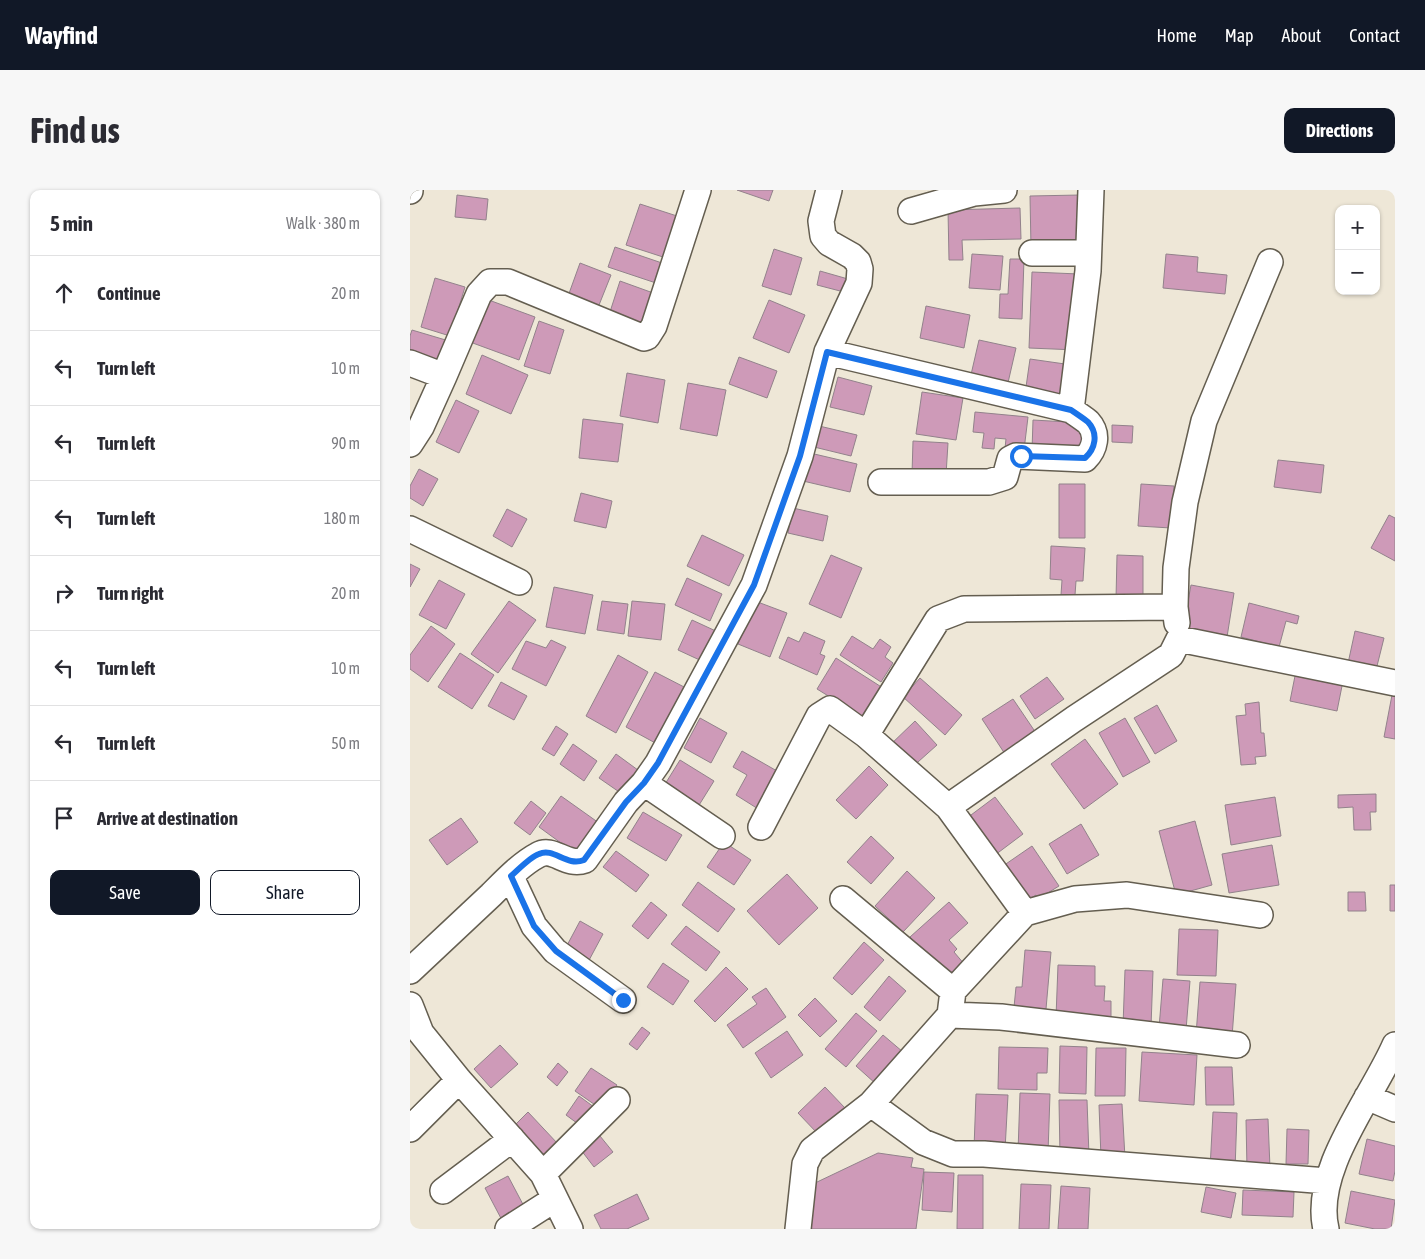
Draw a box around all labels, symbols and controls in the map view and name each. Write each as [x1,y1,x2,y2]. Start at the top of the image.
text: Wayfind [25,22,98,49]
text: Home [1157,25,1197,46]
text: Map [1225,25,1254,46]
text: About [1282,25,1321,46]
text: Contact [1349,25,1400,46]
button: Directions [1284,108,1395,153]
text: Find us [30,110,120,150]
map controls [1335,205,1380,295]
button: + [1335,205,1380,250]
text: 5 min [50,211,93,235]
text: Walk · 380 m [286,214,360,232]
button: − [1335,250,1380,295]
icon: ahead [50,279,78,307]
text: Continue [97,282,161,304]
text: 20 m [331,284,360,302]
icon: left [50,354,78,382]
text: Turn left [97,357,155,379]
text: 10 m [331,359,360,377]
icon: left [50,429,78,457]
text: Turn left [97,432,155,454]
text: 90 m [331,434,360,452]
route start [1010,445,1033,468]
icon: left [50,504,78,532]
text: Turn left [97,507,155,529]
text: 180 m [324,509,360,527]
icon: right [50,579,78,607]
text: Turn right [97,582,164,604]
text: 20 m [331,584,360,602]
icon: left [50,654,78,682]
text: Turn left [97,657,155,679]
text: 10 m [331,659,360,677]
icon: left [50,729,78,757]
text: Turn left [97,732,155,754]
text: 50 m [331,734,360,752]
icon: arrive [50,804,78,832]
text: Arrive at destination [97,807,238,829]
button: Save [50,870,200,915]
button: Share [210,870,360,915]
route end [612,989,635,1012]

